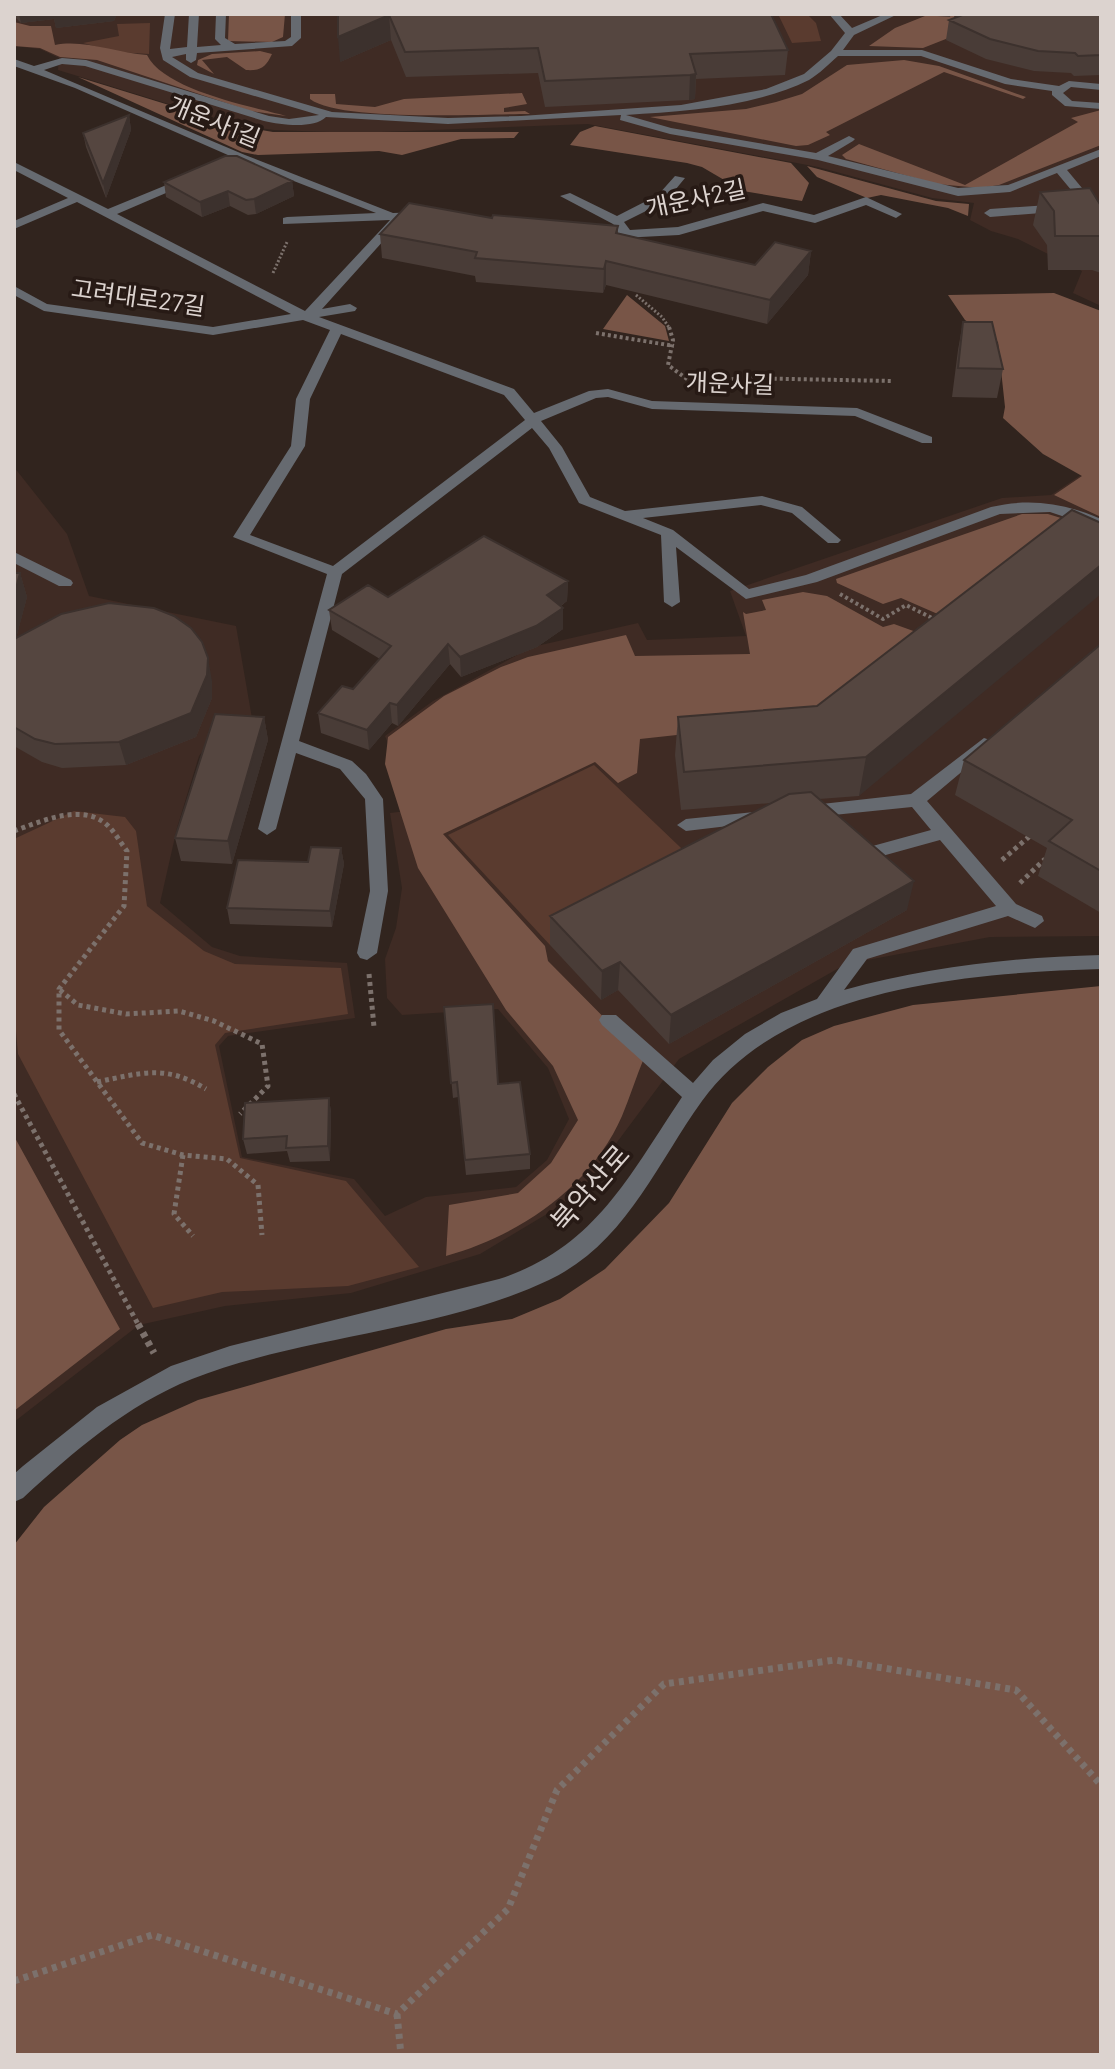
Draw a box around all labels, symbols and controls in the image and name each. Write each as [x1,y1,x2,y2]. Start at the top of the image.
street label: 개운사1길 [164,89,265,152]
street label: 개운사2길 [643,173,748,222]
street label: 고려대로27길 [70,273,207,320]
street label: 개운사길 [685,366,775,399]
street label: 북악산로 [543,1137,636,1237]

